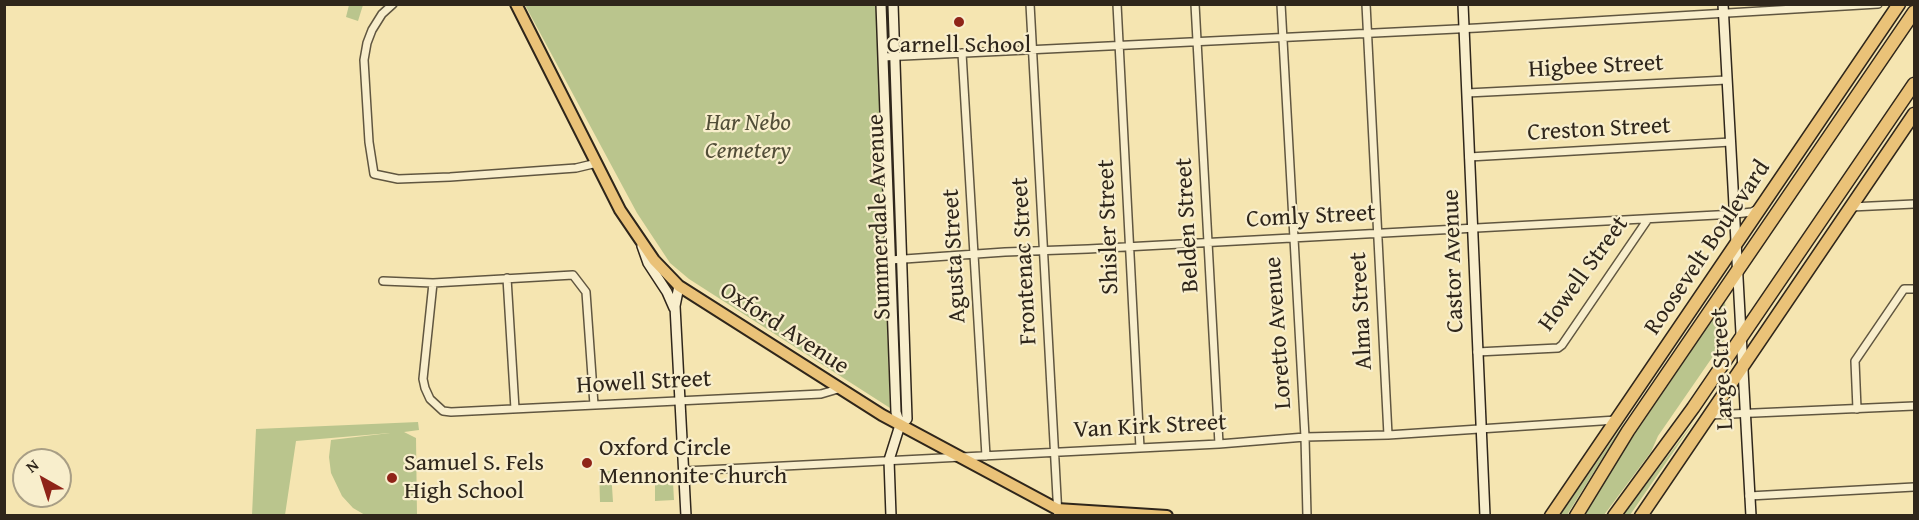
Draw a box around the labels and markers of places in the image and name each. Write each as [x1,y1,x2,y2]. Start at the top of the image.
marker: Carnell School [952,15,966,29]
place label: Carnell School [887,32,1031,60]
place label: Oxford Circle Mennonite Church [599,435,787,491]
place label: Samuel S. Fels High School [404,450,544,506]
marker: Oxford Circle Mennonite Church [580,456,594,470]
marker: Samuel S. Fels High School [385,471,399,485]

